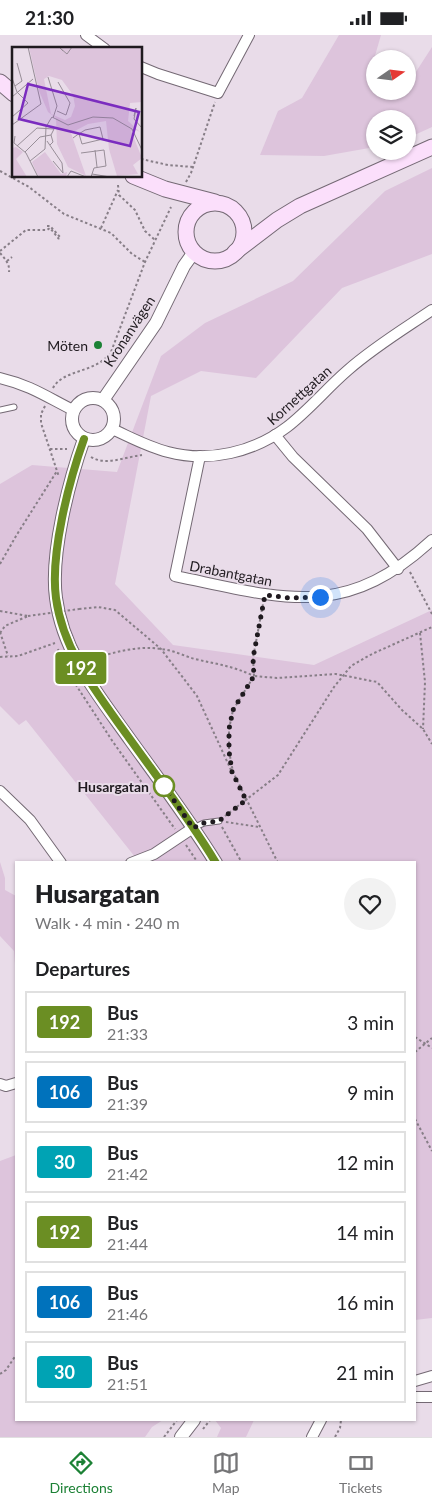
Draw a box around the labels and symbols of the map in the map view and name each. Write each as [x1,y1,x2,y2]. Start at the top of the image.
inset map [12,47,142,177]
north arrow [366,50,416,100]
street label: Kronanvägen [100,292,158,370]
place label: Möten [47,337,88,354]
marker: Möten [92,339,104,351]
street label: Kornettgatan [263,362,335,428]
street label: Drabantgatan [188,557,274,589]
your location [308,585,333,610]
line badge: 192 [52,652,110,684]
marker: Husargatan [153,775,175,797]
place label: Husargatan [77,778,149,795]

